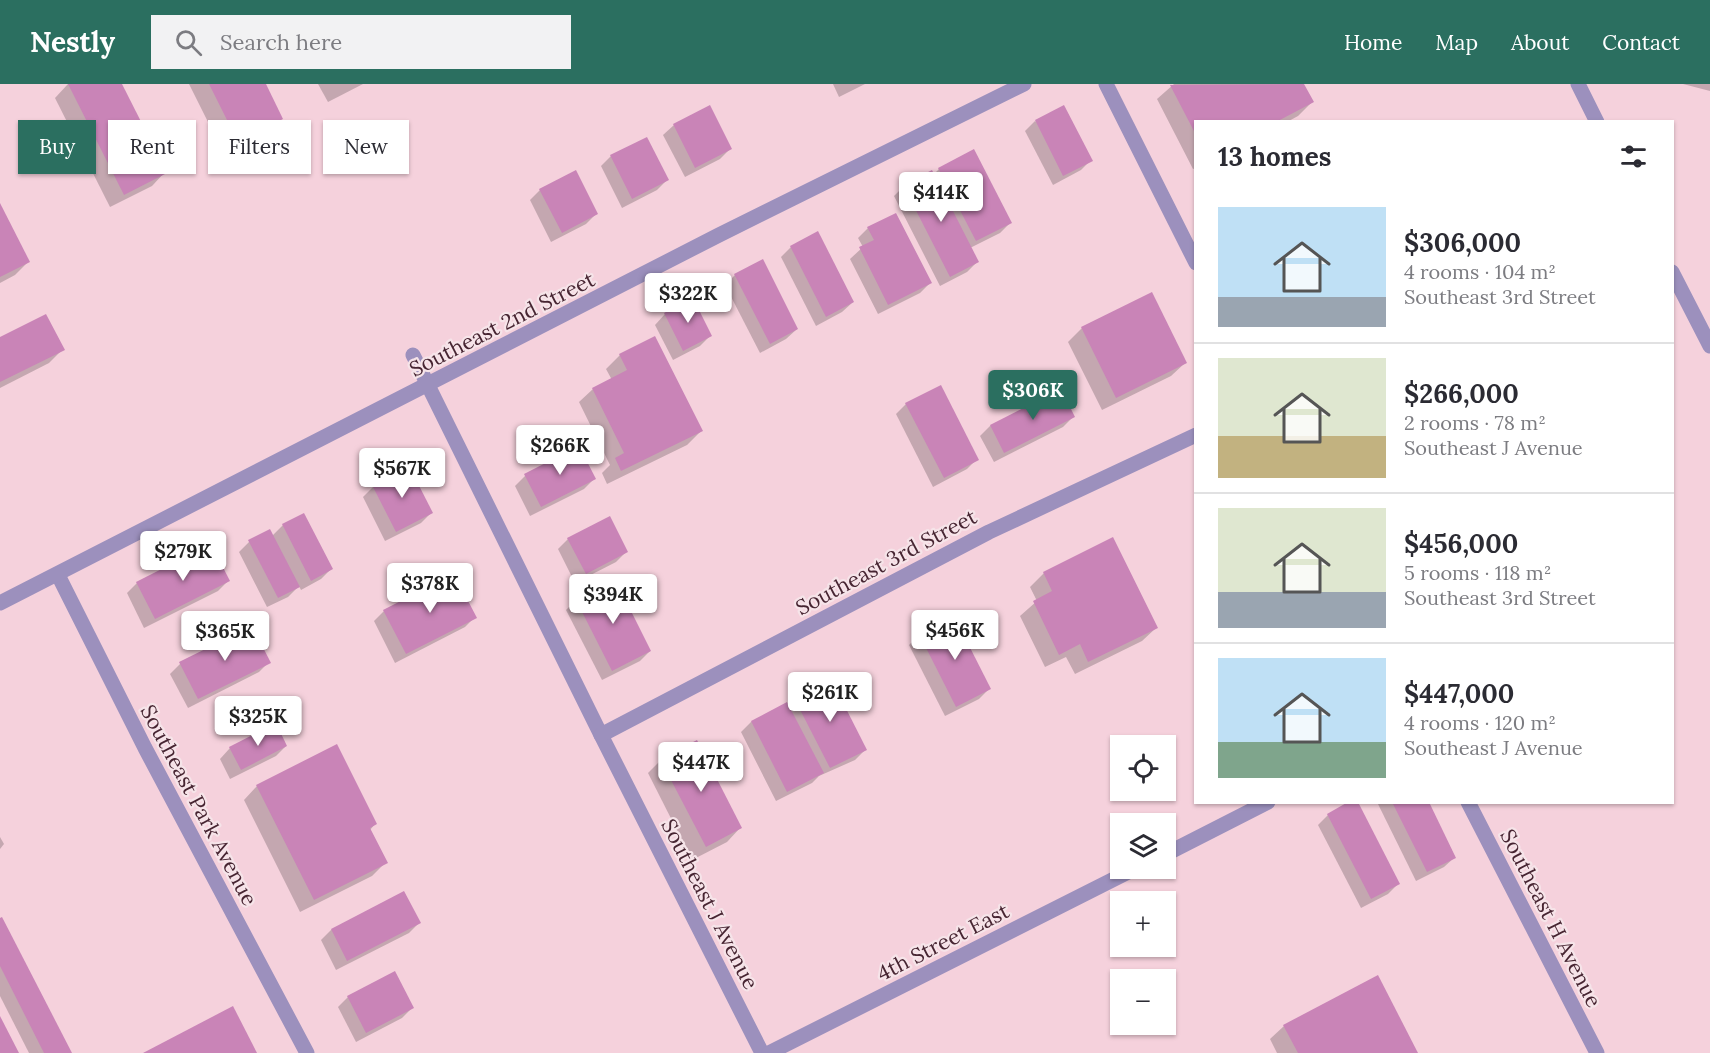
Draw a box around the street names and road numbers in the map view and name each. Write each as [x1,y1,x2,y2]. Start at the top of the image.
street label: Southeast 2nd Street [405,265,600,382]
street label: Southeast 3rd Street [791,502,982,621]
street label: Southeast Park Avenue [135,700,263,910]
street label: Southeast J Avenue [655,814,765,994]
street label: Southeast H Avenue [1494,824,1608,1012]
street label: 4th Street East [873,897,1014,987]

